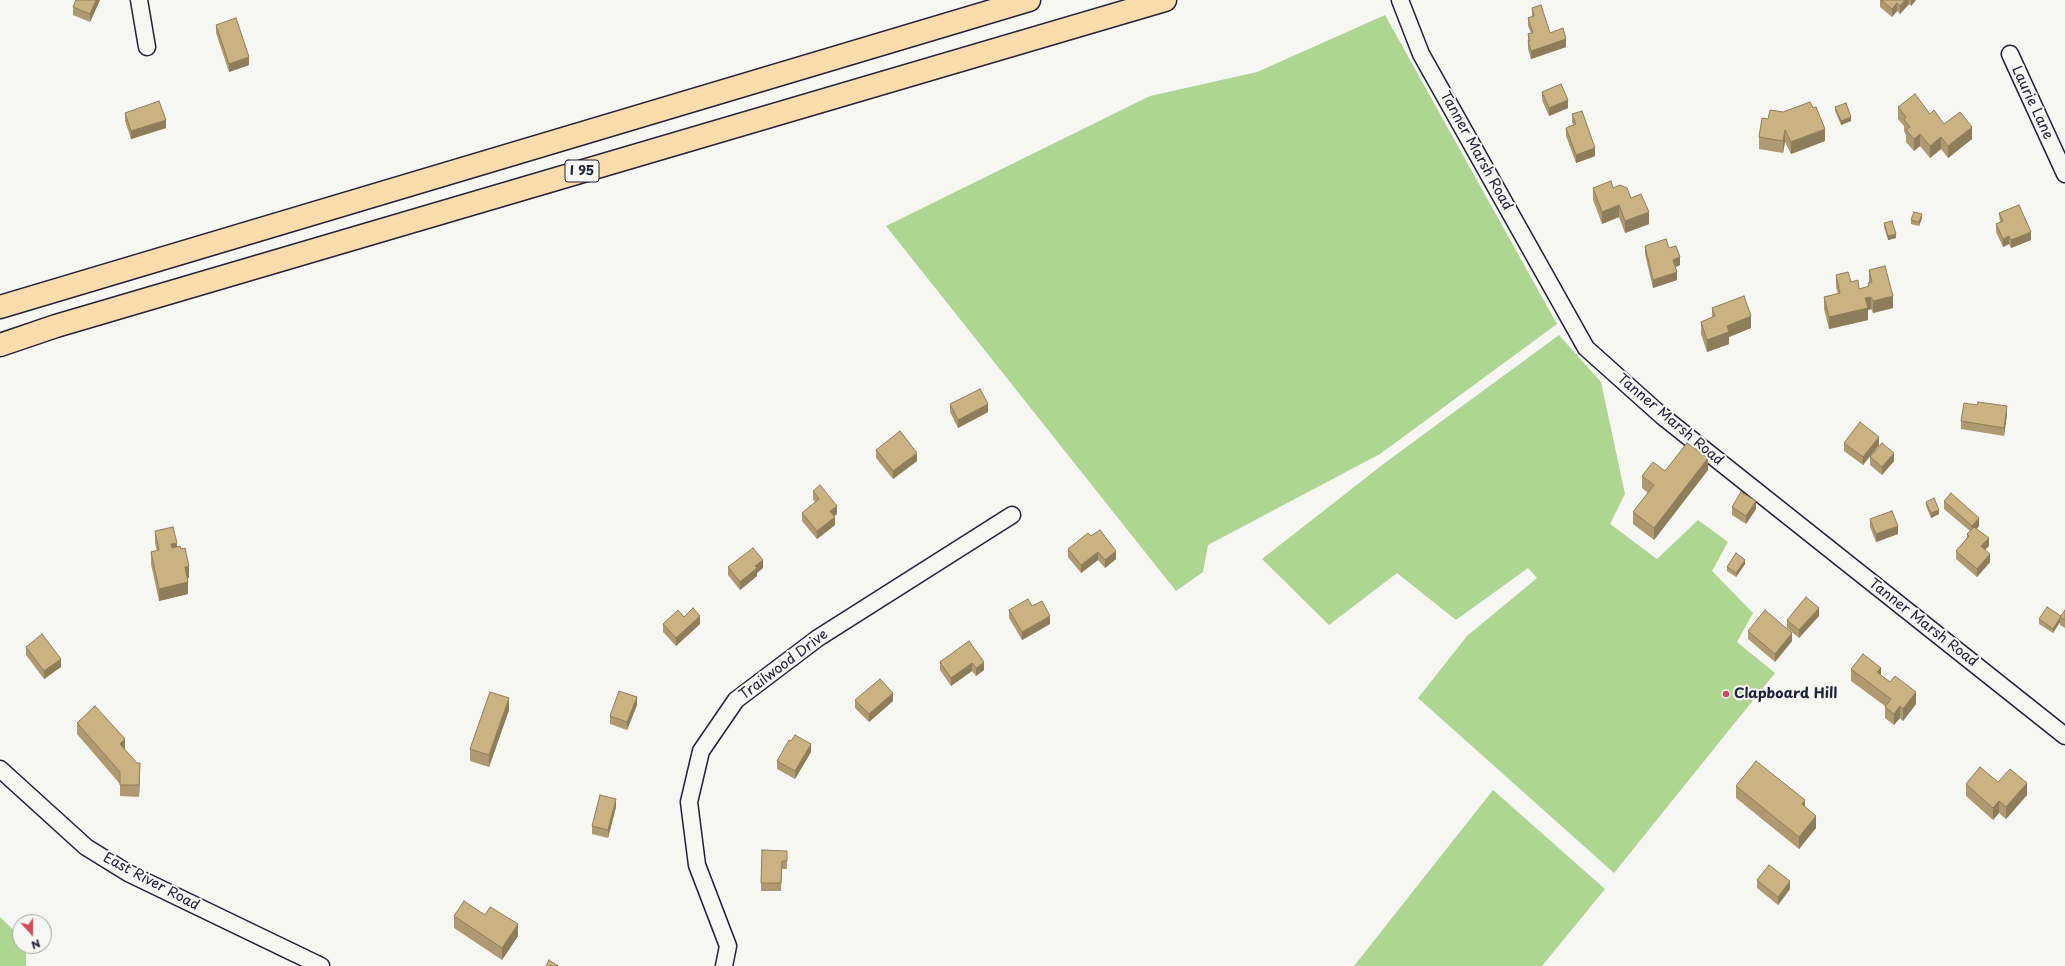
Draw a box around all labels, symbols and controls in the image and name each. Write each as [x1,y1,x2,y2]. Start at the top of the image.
street label: Laurie Lane [2008,64,2056,142]
street label: Tanner Marsh Road [1436,89,1516,213]
road number: I 95 [565,160,599,182]
street label: Tanner Marsh Road [1614,371,1726,469]
street label: Tanner Marsh Road [1865,575,1981,671]
street label: Trailwood Drive [736,626,832,704]
place label: Clapboard Hill [1734,686,1837,702]
marker: Clapboard Hill [1721,689,1731,699]
street label: East River Road [100,850,202,914]
north arrow [12,914,52,954]
text: N [29,935,43,954]

